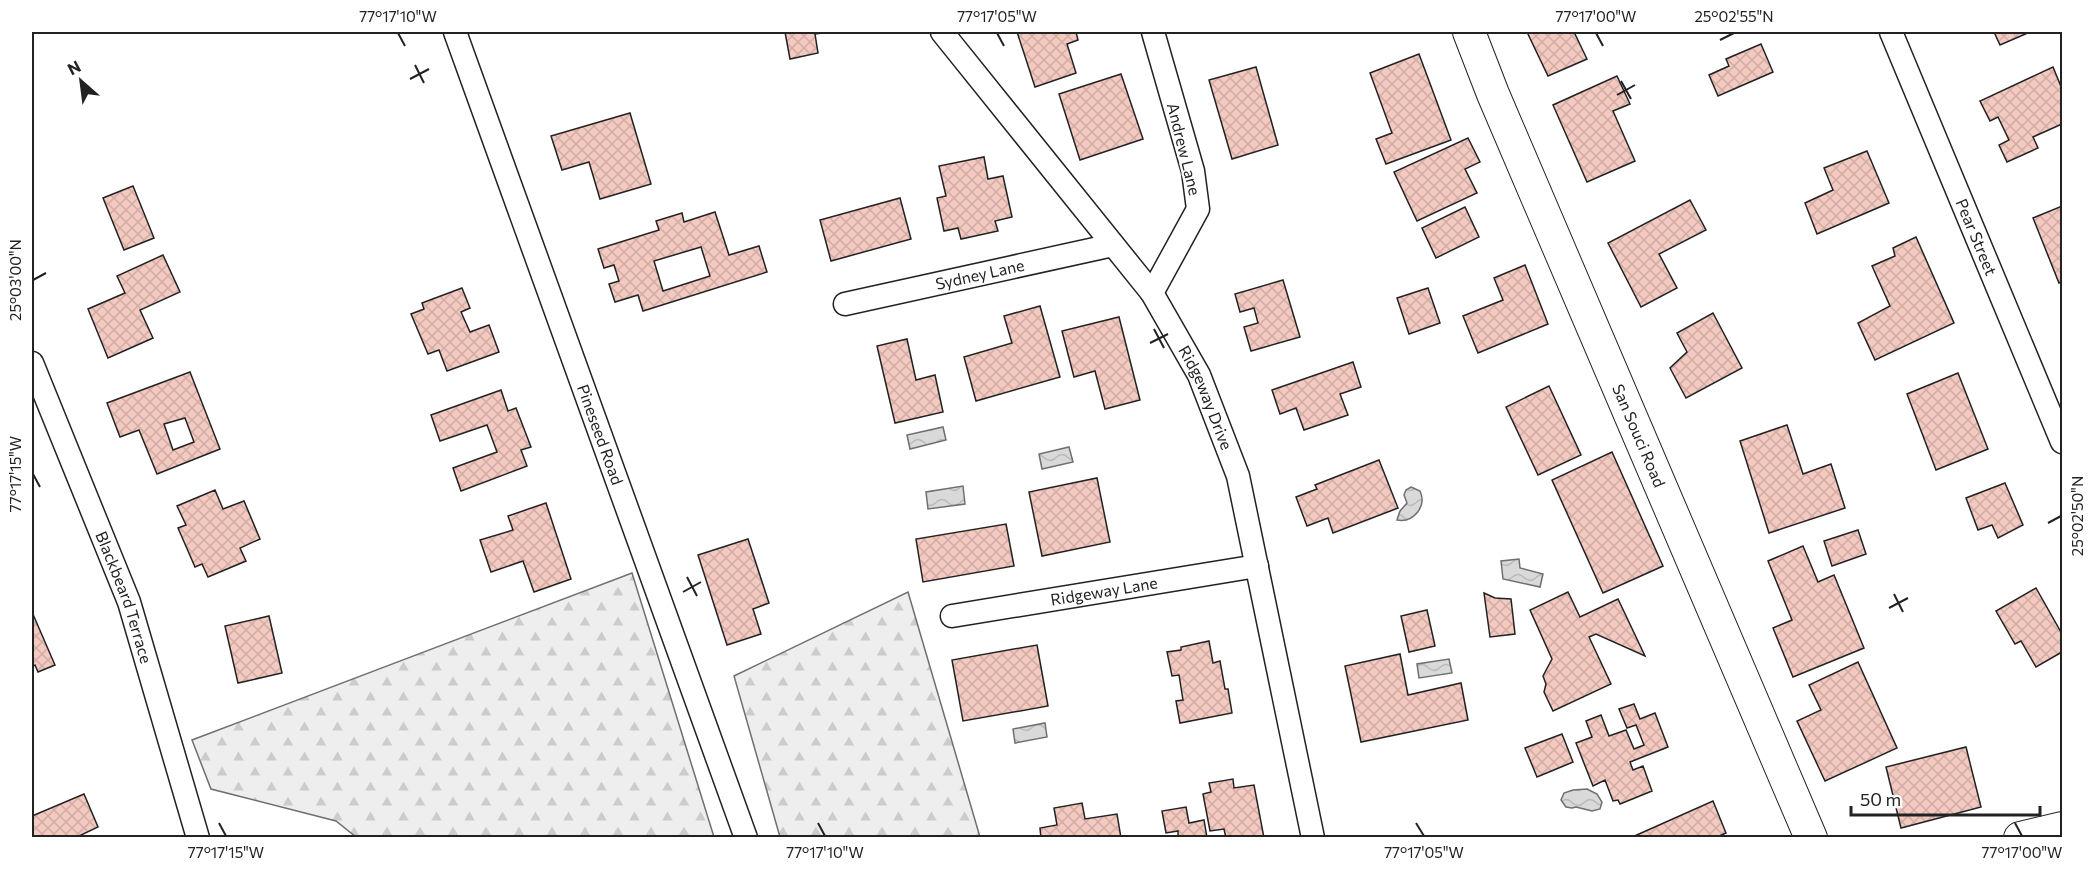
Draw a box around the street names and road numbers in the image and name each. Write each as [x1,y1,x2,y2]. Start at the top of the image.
street label: Andrew Lane [1164,101,1205,197]
street label: Pear Street [1952,196,2002,278]
street label: Sydney Lane [934,255,1026,293]
street label: Ridgeway Drive [1175,342,1237,452]
street label: Pineseed Road [574,381,628,487]
street label: San Souci Road [1609,381,1670,490]
street label: Blackbeard Terrace [92,528,156,666]
street label: Ridgeway Lane [1049,572,1159,609]

